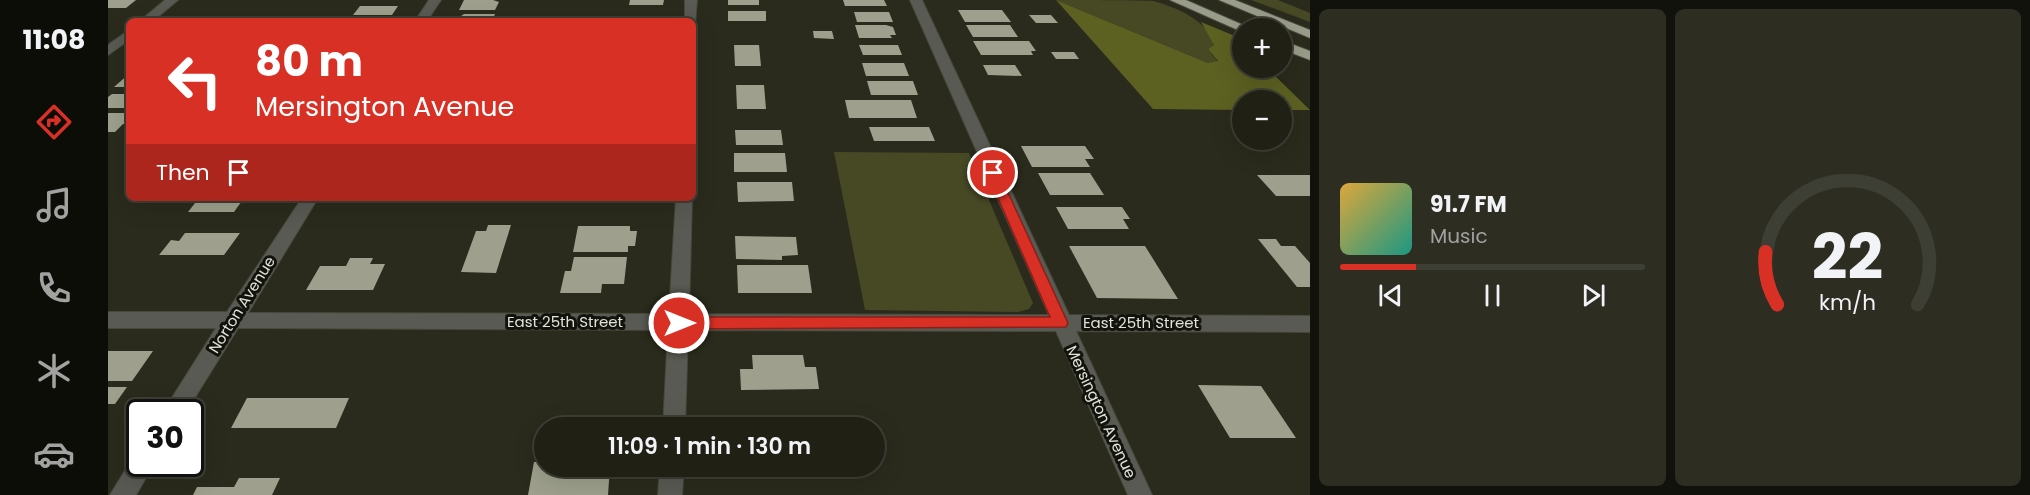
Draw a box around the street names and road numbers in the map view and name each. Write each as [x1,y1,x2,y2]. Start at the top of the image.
street label: Norton Avenue [203,252,280,357]
street label: East 25th Street [507,311,623,332]
street label: East 25th Street [1083,312,1199,333]
street label: Mersington Avenue [1061,342,1141,482]

